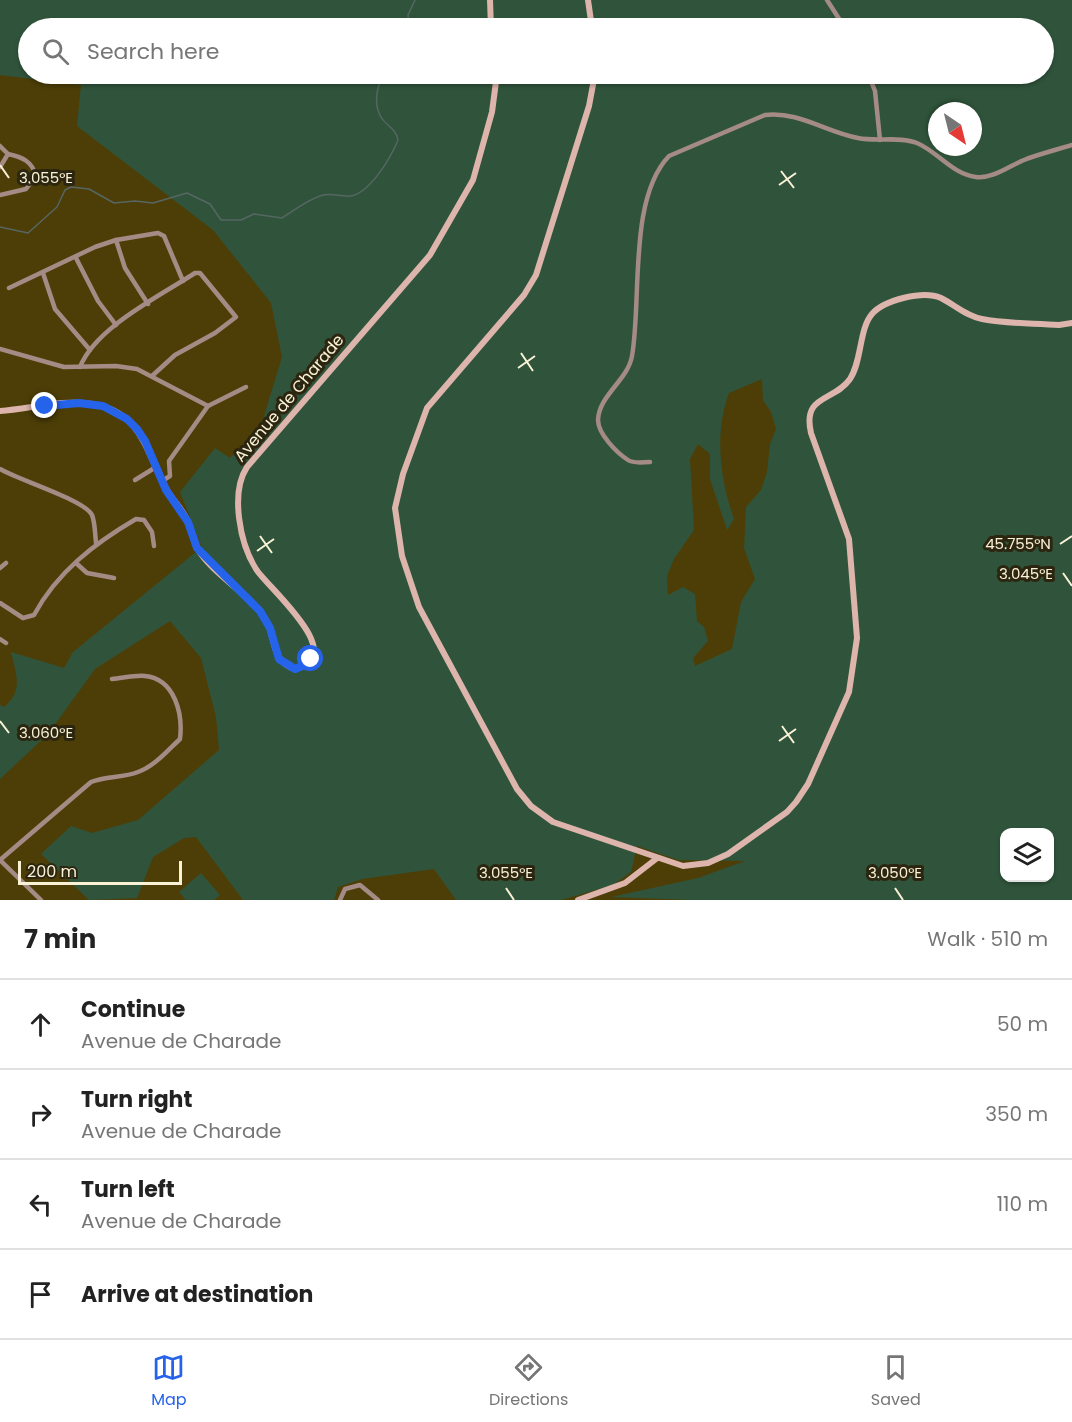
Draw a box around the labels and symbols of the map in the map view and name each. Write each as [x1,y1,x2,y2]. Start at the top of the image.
north arrow [928,102,982,156]
text: 3.055°E [19,167,73,188]
street label: Avenue de Charade [229,329,349,467]
route end [31,392,57,418]
text: 45.755°N [985,533,1051,554]
text: 3.045°E [999,563,1053,584]
route start [297,645,323,671]
text: 3.060°E [19,722,73,743]
scale bar [18,858,182,886]
text: 3.055°E [479,862,533,883]
text: 3.050°E [868,862,922,883]

